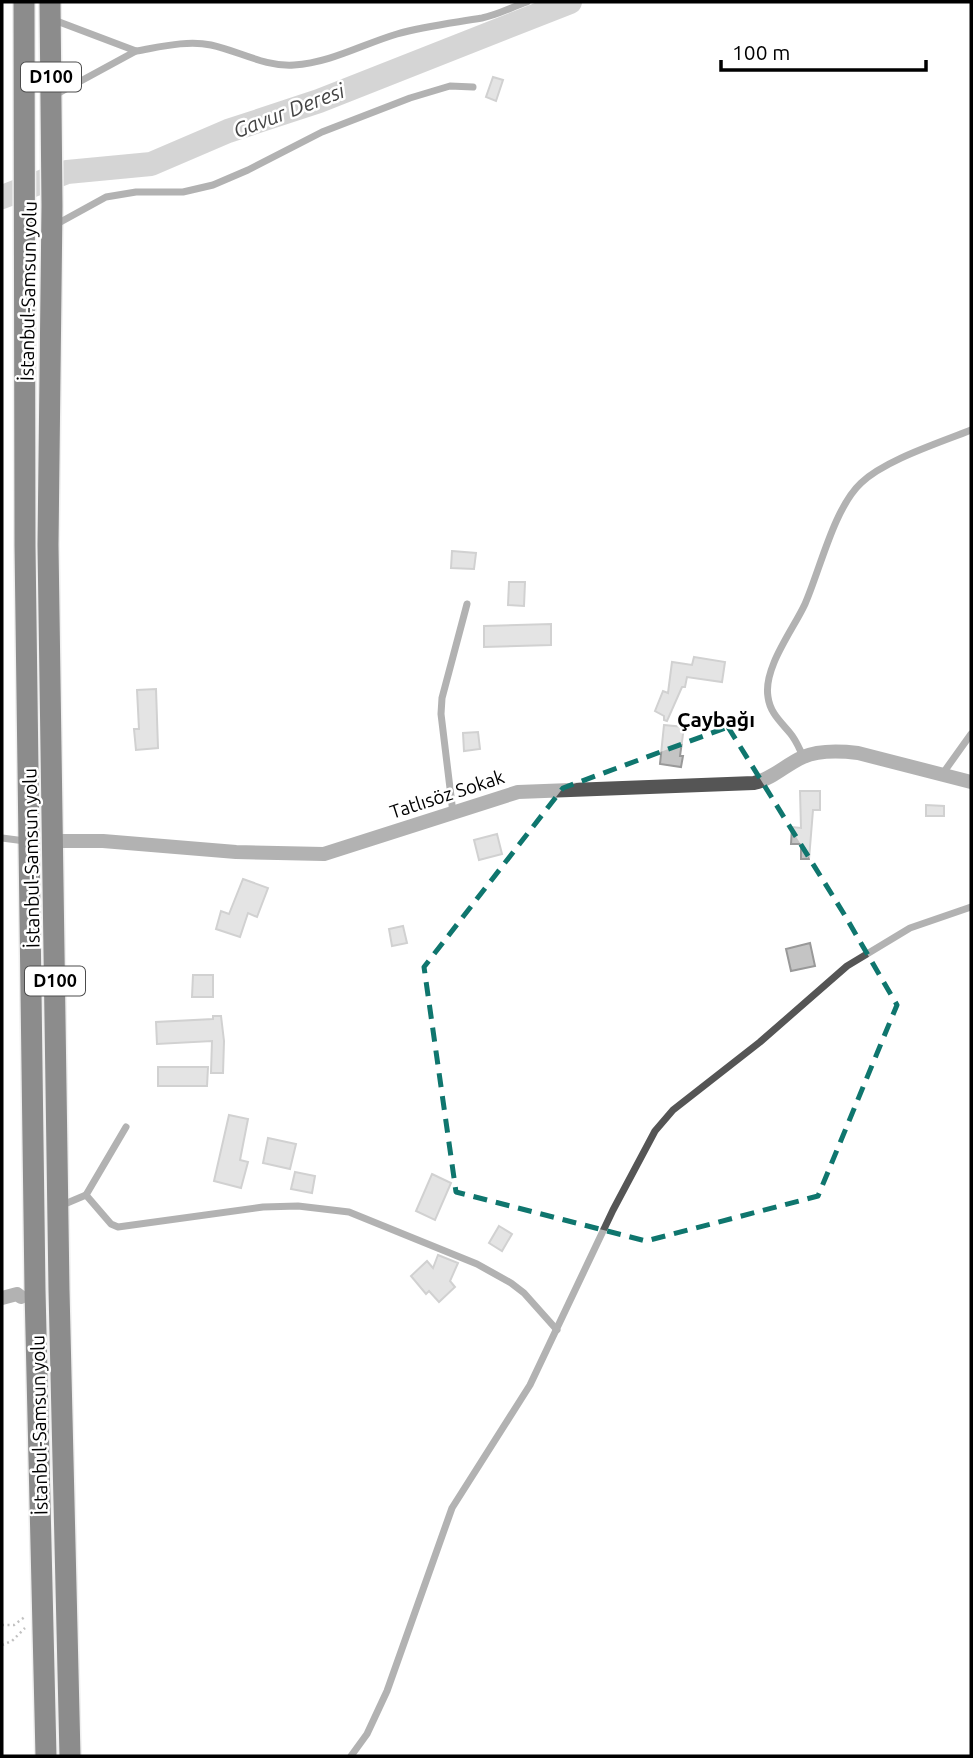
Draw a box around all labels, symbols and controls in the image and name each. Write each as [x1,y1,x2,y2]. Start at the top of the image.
scale bar [721,28,926,72]
text: 100 m [732,40,790,64]
road number: D100 [21,62,81,92]
water label: Gavur Deresi [230,78,348,142]
street label: İstanbul-Samsun yolu [15,201,41,381]
district label: Çaybağı [677,707,755,731]
street label: Tatlısöz Sokak [387,765,507,823]
street label: İstanbul-Samsun yolu [18,768,44,948]
road number: D100 [25,966,85,996]
street label: İstanbul-Samsun yolu [26,1335,52,1515]

